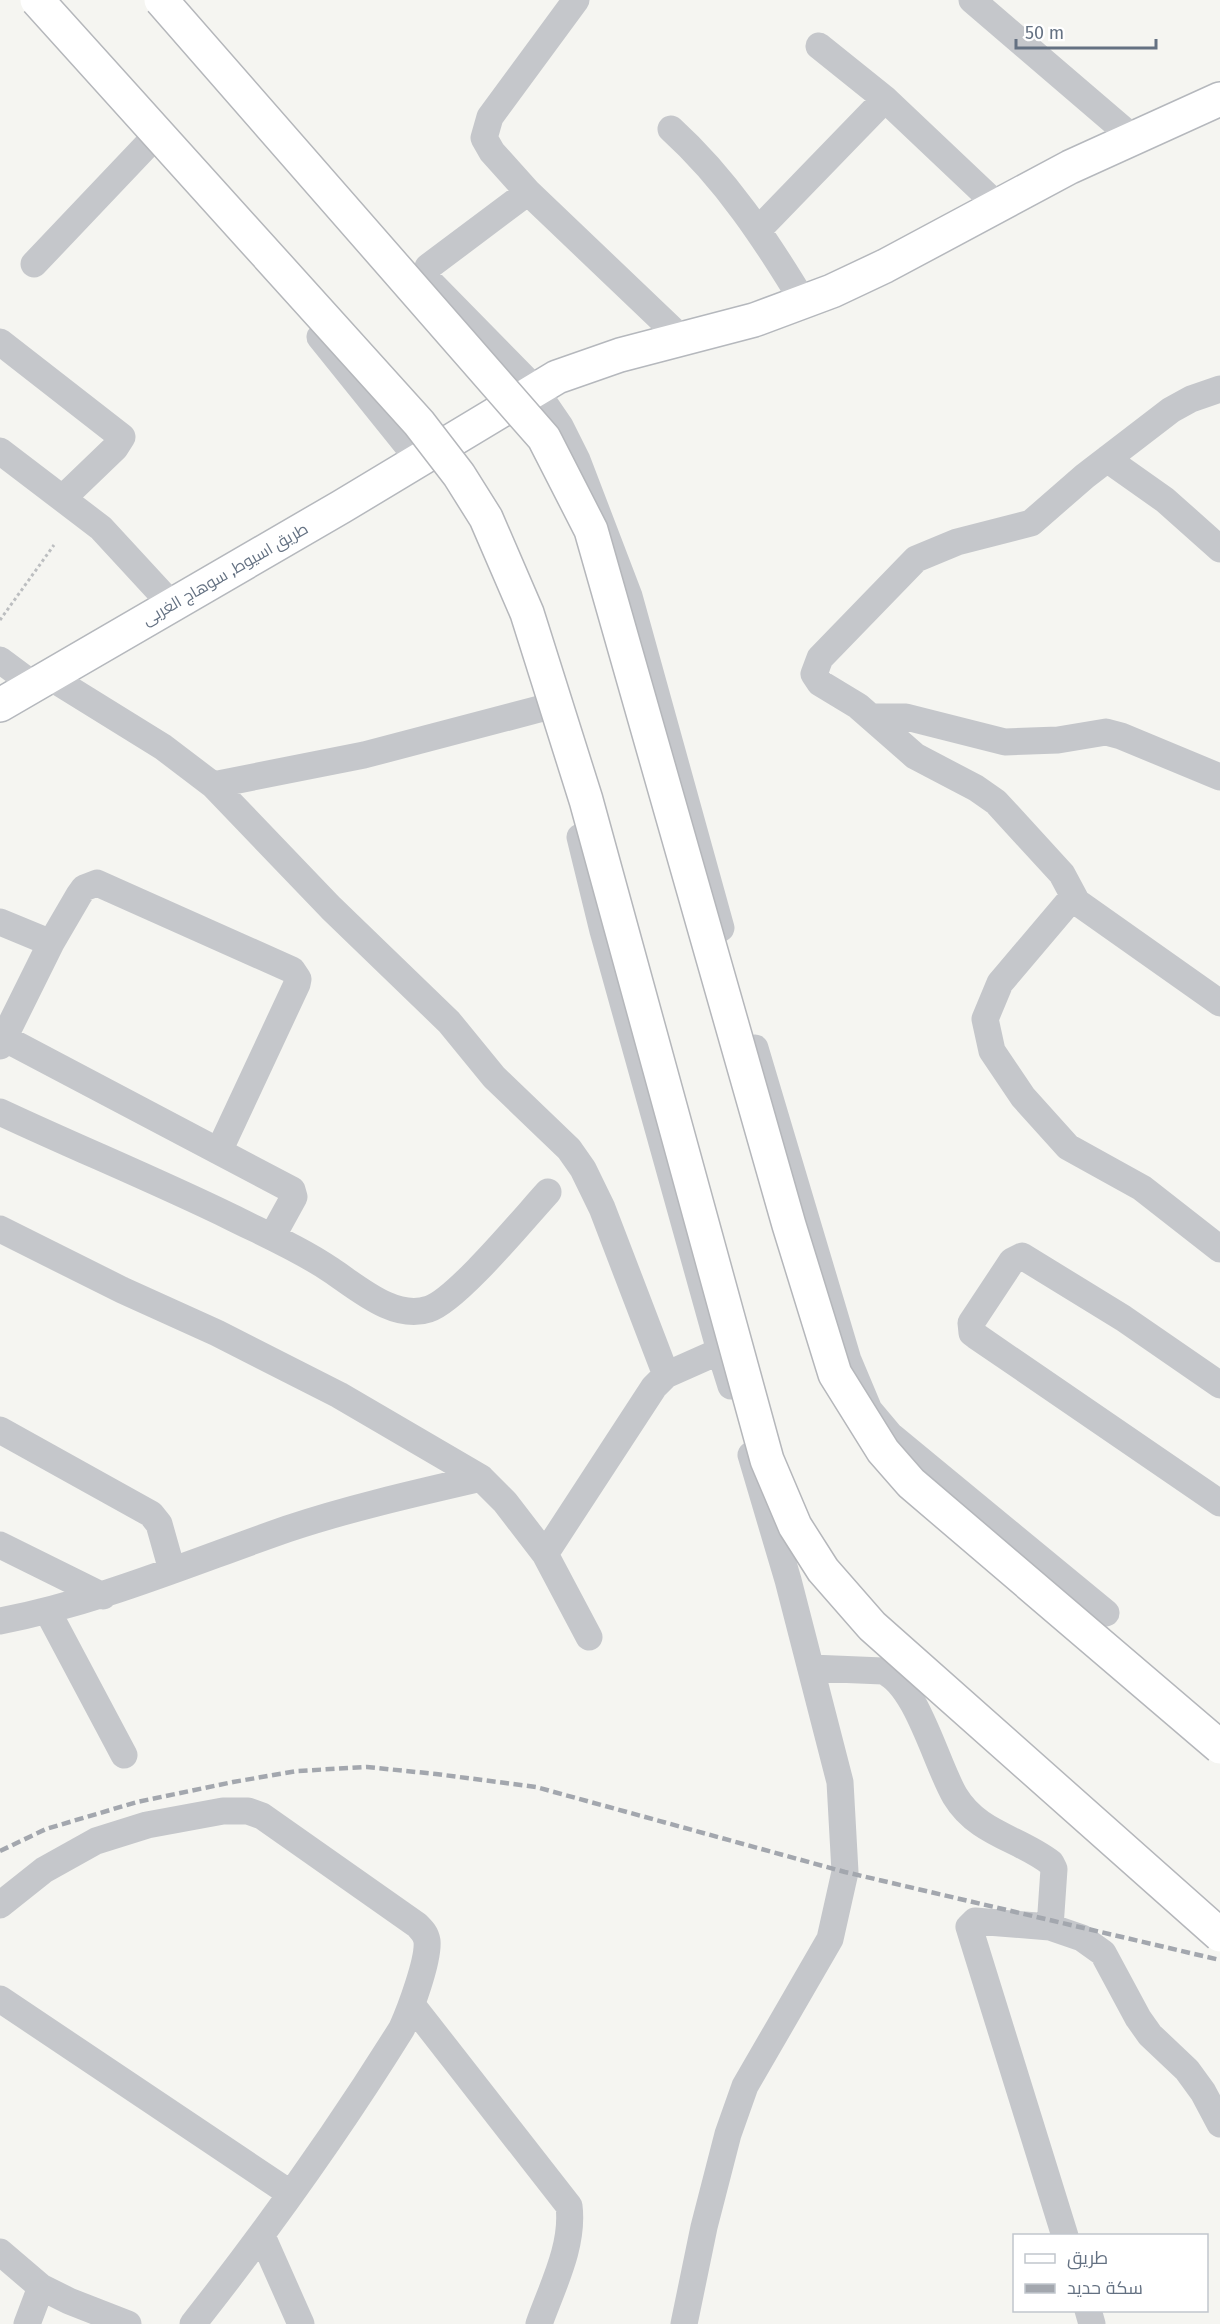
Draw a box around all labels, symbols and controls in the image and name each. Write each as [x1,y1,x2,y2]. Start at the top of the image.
scale bar [1016,12,1156,50]
text: 50 m [1025,22,1064,44]
street label: طريق اسيوط, سوهاج الغربى [139,519,312,631]
legend [1013,2234,1208,2312]
text: طريق [1067,2247,1108,2270]
text: سكة حديد [1067,2277,1143,2299]

